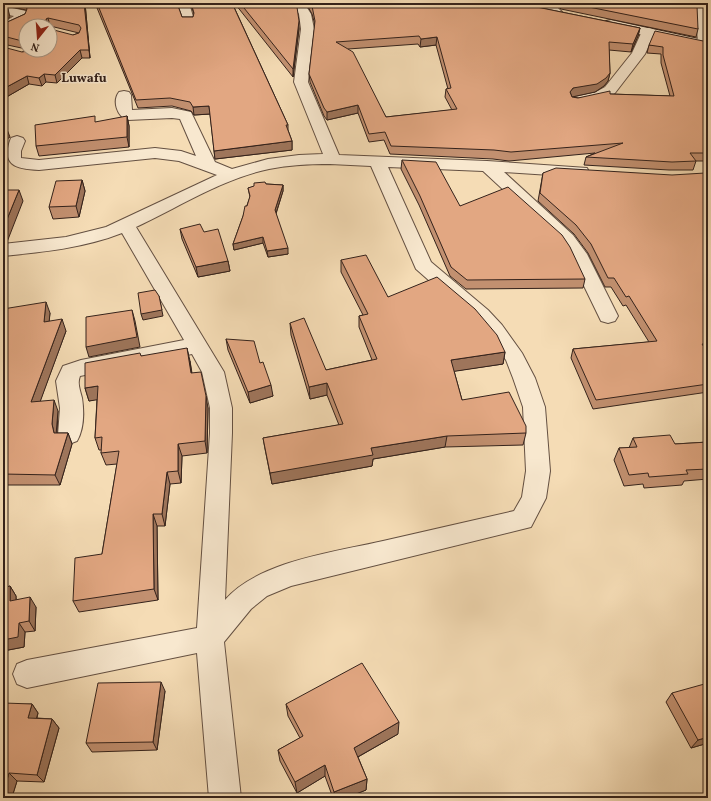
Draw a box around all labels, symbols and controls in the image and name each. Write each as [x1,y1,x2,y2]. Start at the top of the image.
north arrow [18,18,58,58]
text: N [29,38,42,54]
district label: Luwafu [61,70,107,88]

